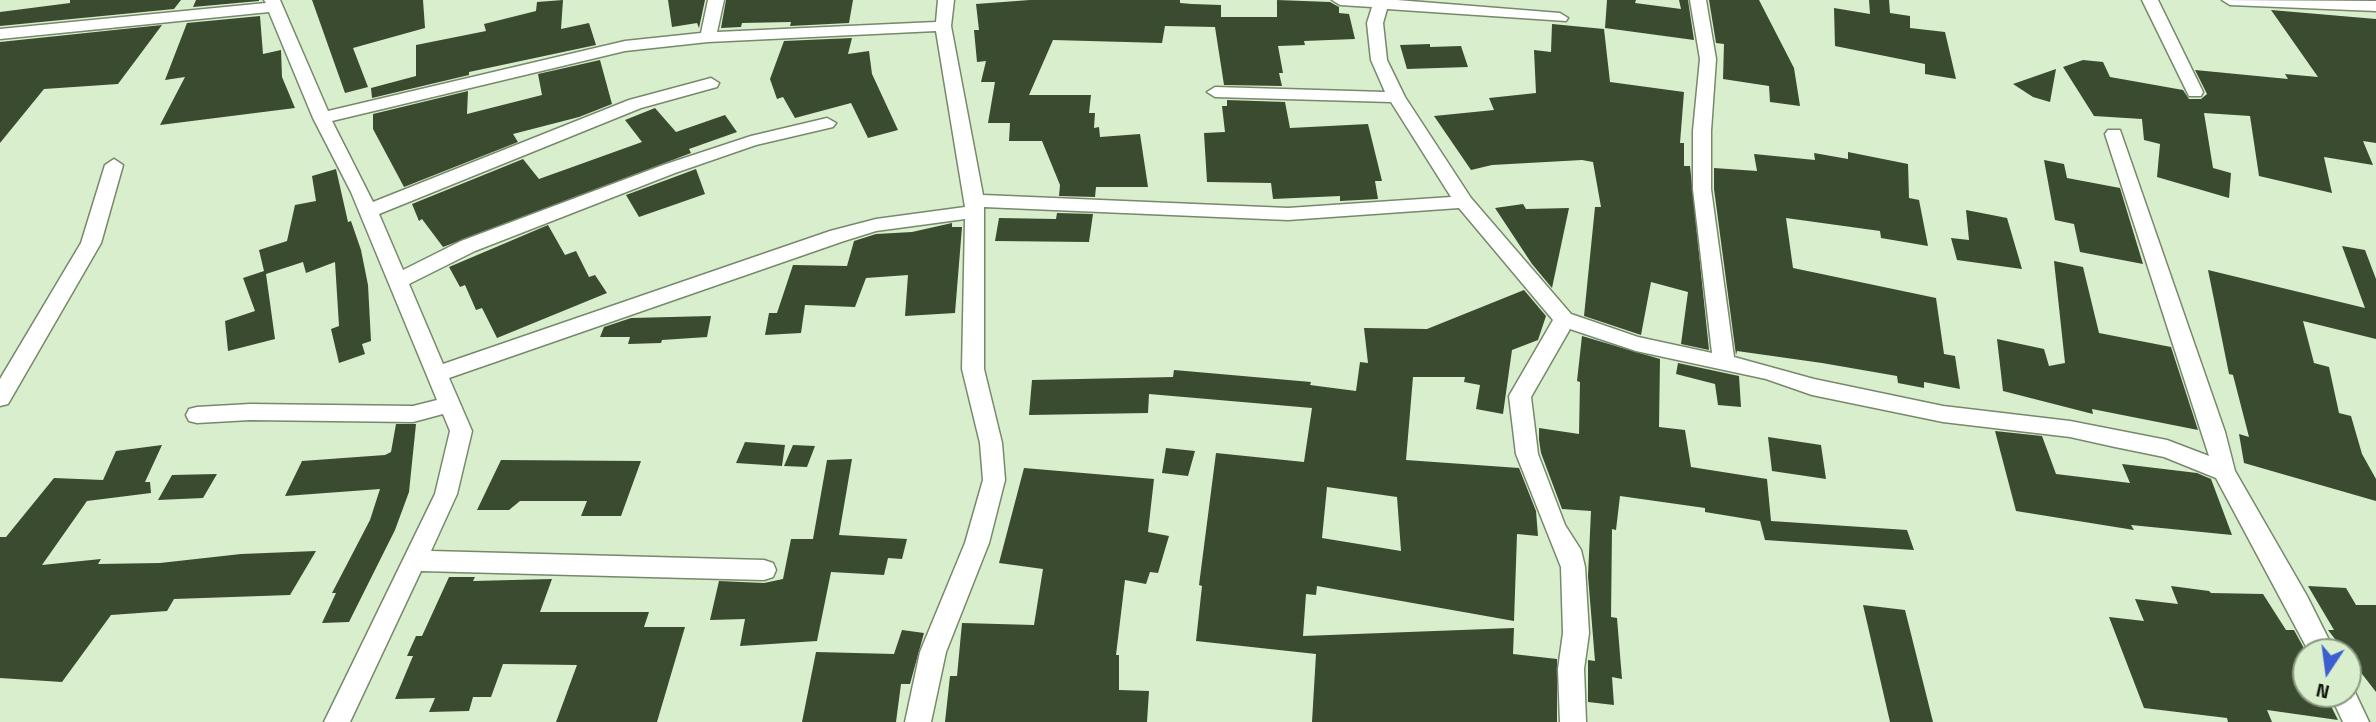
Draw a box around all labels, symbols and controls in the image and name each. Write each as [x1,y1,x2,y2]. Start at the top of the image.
north arrow [2292,638,2362,708]
text: N [2313,676,2332,708]

